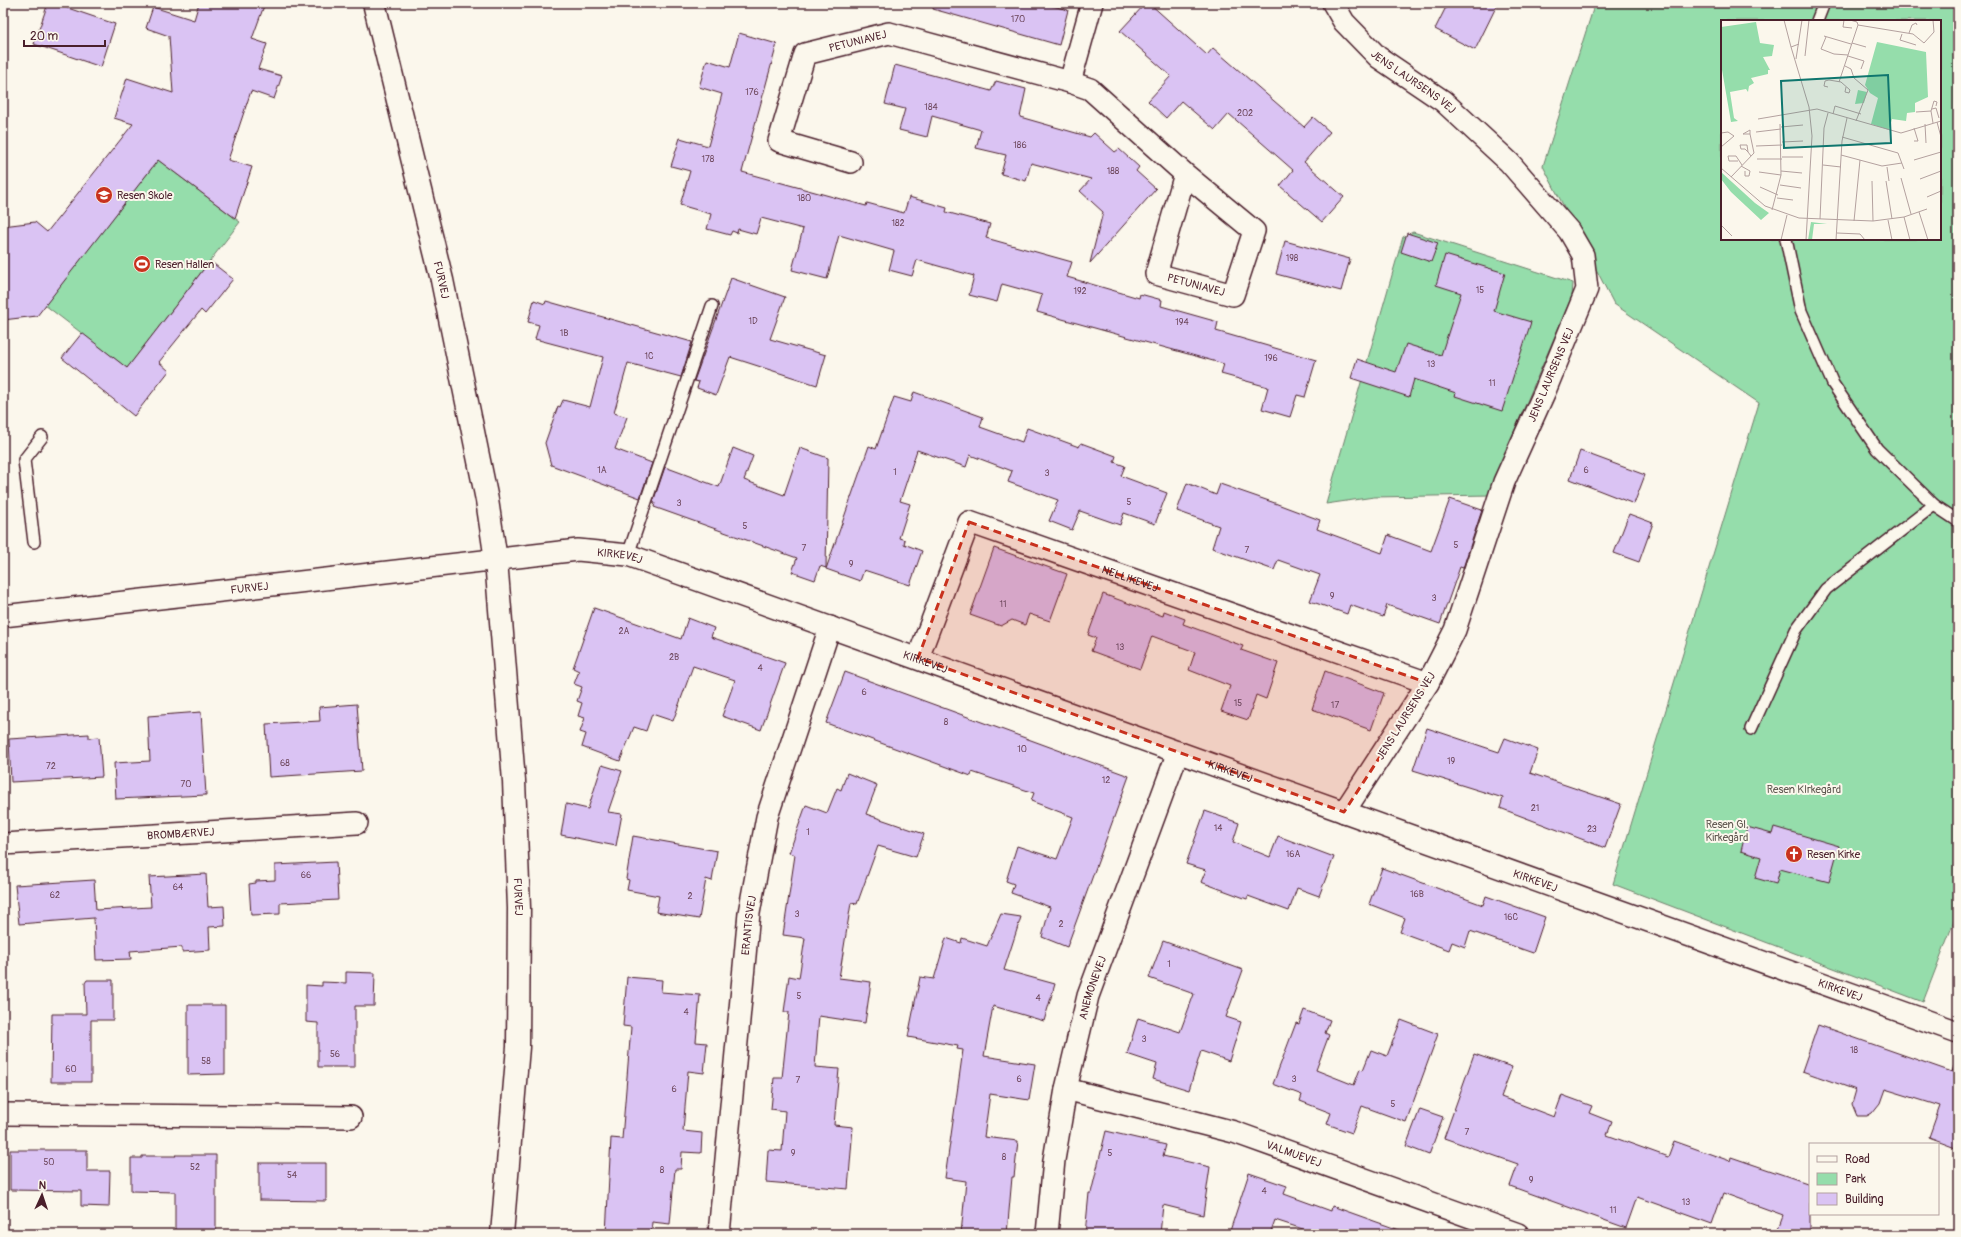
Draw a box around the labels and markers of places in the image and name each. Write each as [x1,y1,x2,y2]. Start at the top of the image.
school or university icon: Resen Skole [94,185,114,205]
place label: Resen Skole [117,189,173,202]
sports icon: Resen Hallen [132,254,152,274]
place label: Resen Hallen [155,258,214,271]
church icon: Resen Kirke [1784,844,1804,864]
place label: Resen Kirke [1807,848,1861,861]

